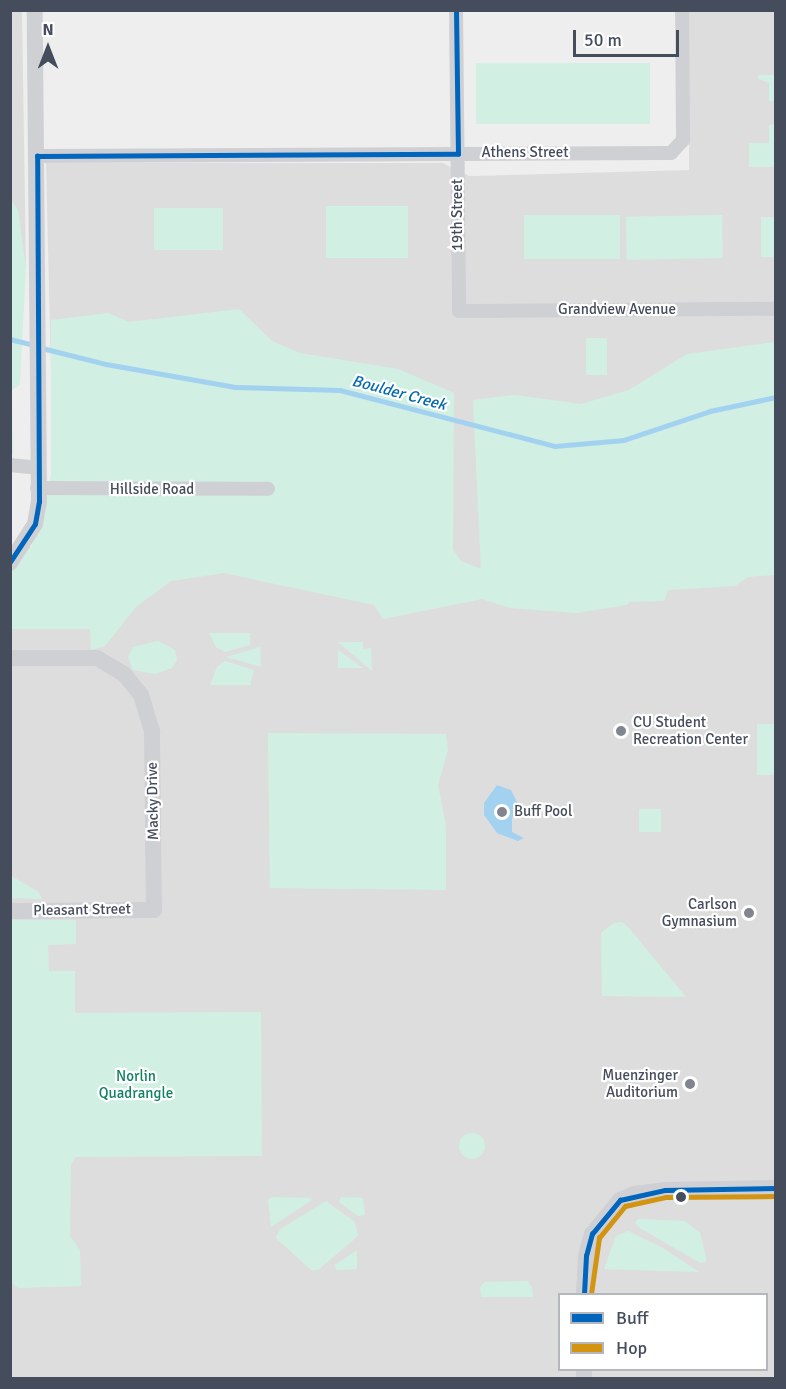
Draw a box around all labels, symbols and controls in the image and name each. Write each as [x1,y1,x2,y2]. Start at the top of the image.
north arrow [18,18,78,78]
scale bar [576,18,682,56]
text: N [42,20,54,40]
text: 50 m [584,29,622,51]
street label: Athens Street [482,144,568,162]
street label: 19th Street [449,179,467,251]
street label: Grandview Avenue [558,301,676,319]
water label: Boulder Creek [350,371,448,415]
street label: Hillside Road [110,481,194,499]
place label: CU Student Recreation Center [633,713,748,748]
marker: CU Student Recreation Center [614,724,628,738]
street label: Macky Drive [143,762,163,840]
place label: Buff Pool [514,803,572,821]
marker: Buff Pool [495,805,509,819]
place label: Carlson Gymnasium [662,895,737,930]
street label: Pleasant Street [33,900,131,920]
marker: Carlson Gymnasium [742,906,756,920]
place label: Muenzinger Auditorium [602,1066,678,1101]
park label: Norlin Quadrangle [99,1067,173,1102]
marker: Muenzinger Auditorium [683,1077,697,1091]
unlabelled marker [675,1191,687,1203]
legend [558,1293,768,1371]
text: Buff [616,1307,648,1329]
text: Hop [616,1337,647,1359]

